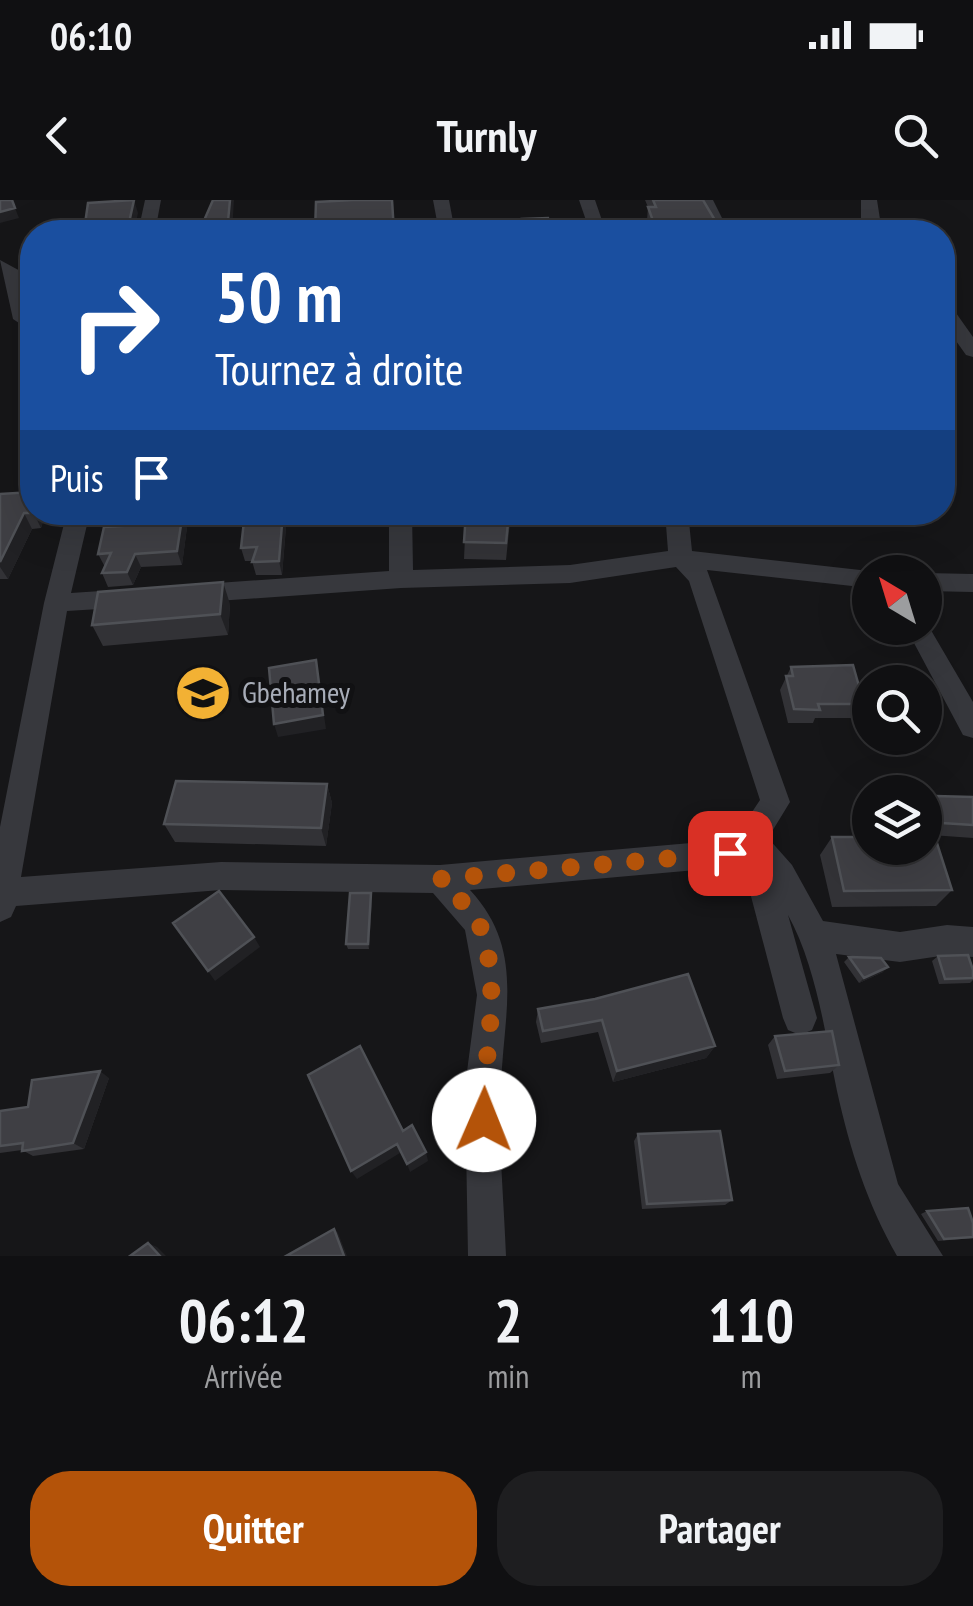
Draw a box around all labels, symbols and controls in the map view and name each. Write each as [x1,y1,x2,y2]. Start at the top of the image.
text: 06:10 [50,11,132,60]
text: Turnly [437,106,536,164]
icon: back [30,108,85,163]
icon: search [888,108,943,163]
text: 50 m [215,251,343,341]
icon: right [50,260,180,390]
text: Tournez à droite [215,339,464,397]
icon: arrive [124,450,179,505]
text: Puis [50,453,104,502]
north arrow [852,555,942,645]
map controls [852,555,942,865]
school or university icon: Gbehamey [173,663,233,723]
button: search [852,665,942,755]
place label: Gbehamey [242,672,351,711]
button: layers [852,775,942,865]
pin [688,811,773,896]
icon: arrive [703,826,758,881]
position arrow [432,1068,536,1172]
text: 06:12 [179,1281,309,1359]
text: 2 [494,1281,523,1359]
text: 110 [708,1281,794,1359]
text: Arrivée [205,1355,283,1397]
text: min [487,1355,529,1397]
text: m [741,1355,762,1397]
button: Quitter [30,1471,477,1586]
button: Partager [497,1471,943,1586]

